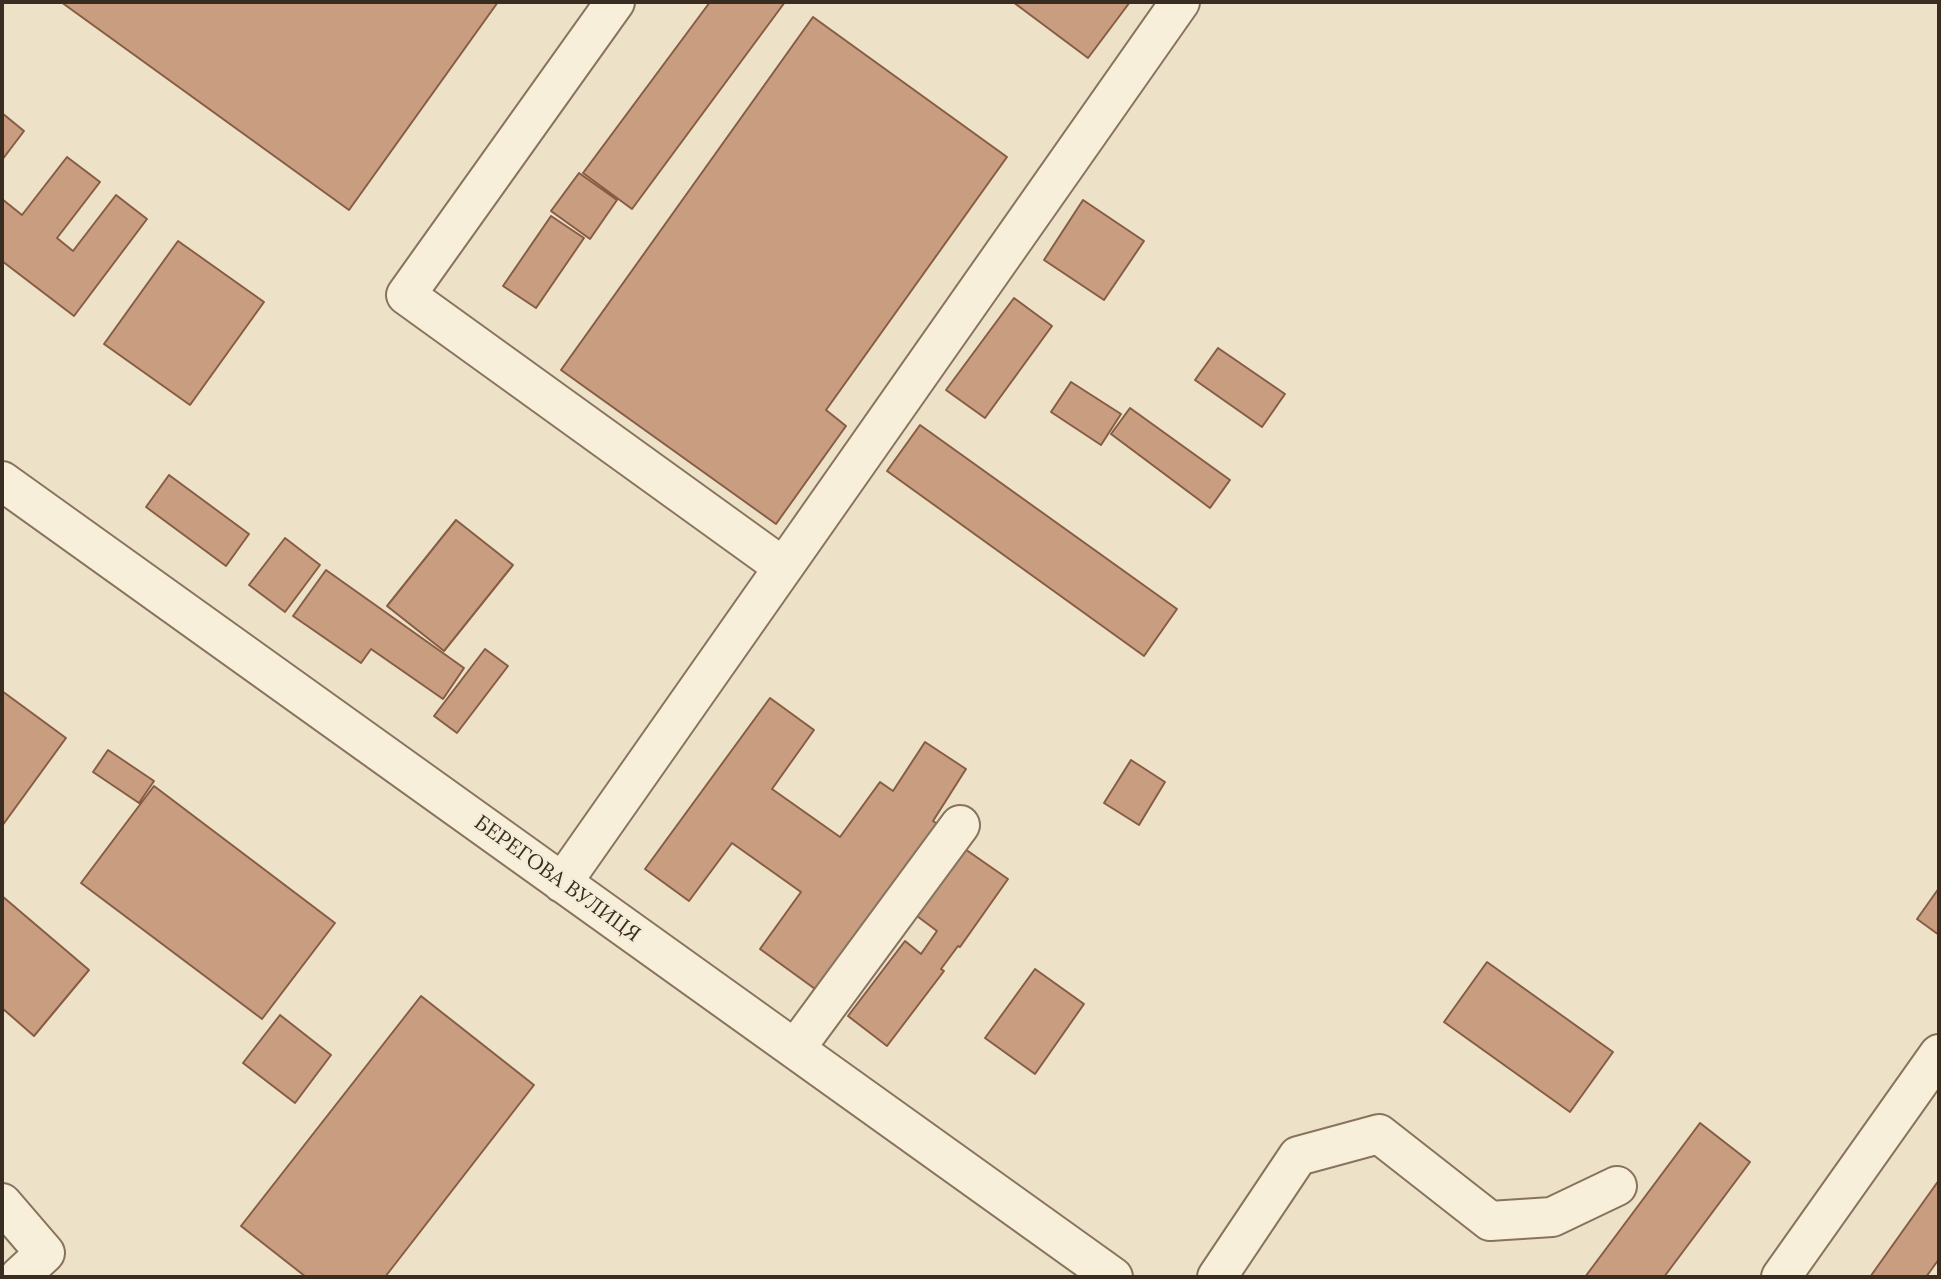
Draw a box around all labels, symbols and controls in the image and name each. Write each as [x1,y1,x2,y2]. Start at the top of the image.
street label: БЕРЕГОВА ВУЛИЦЯ [469,810,645,948]

